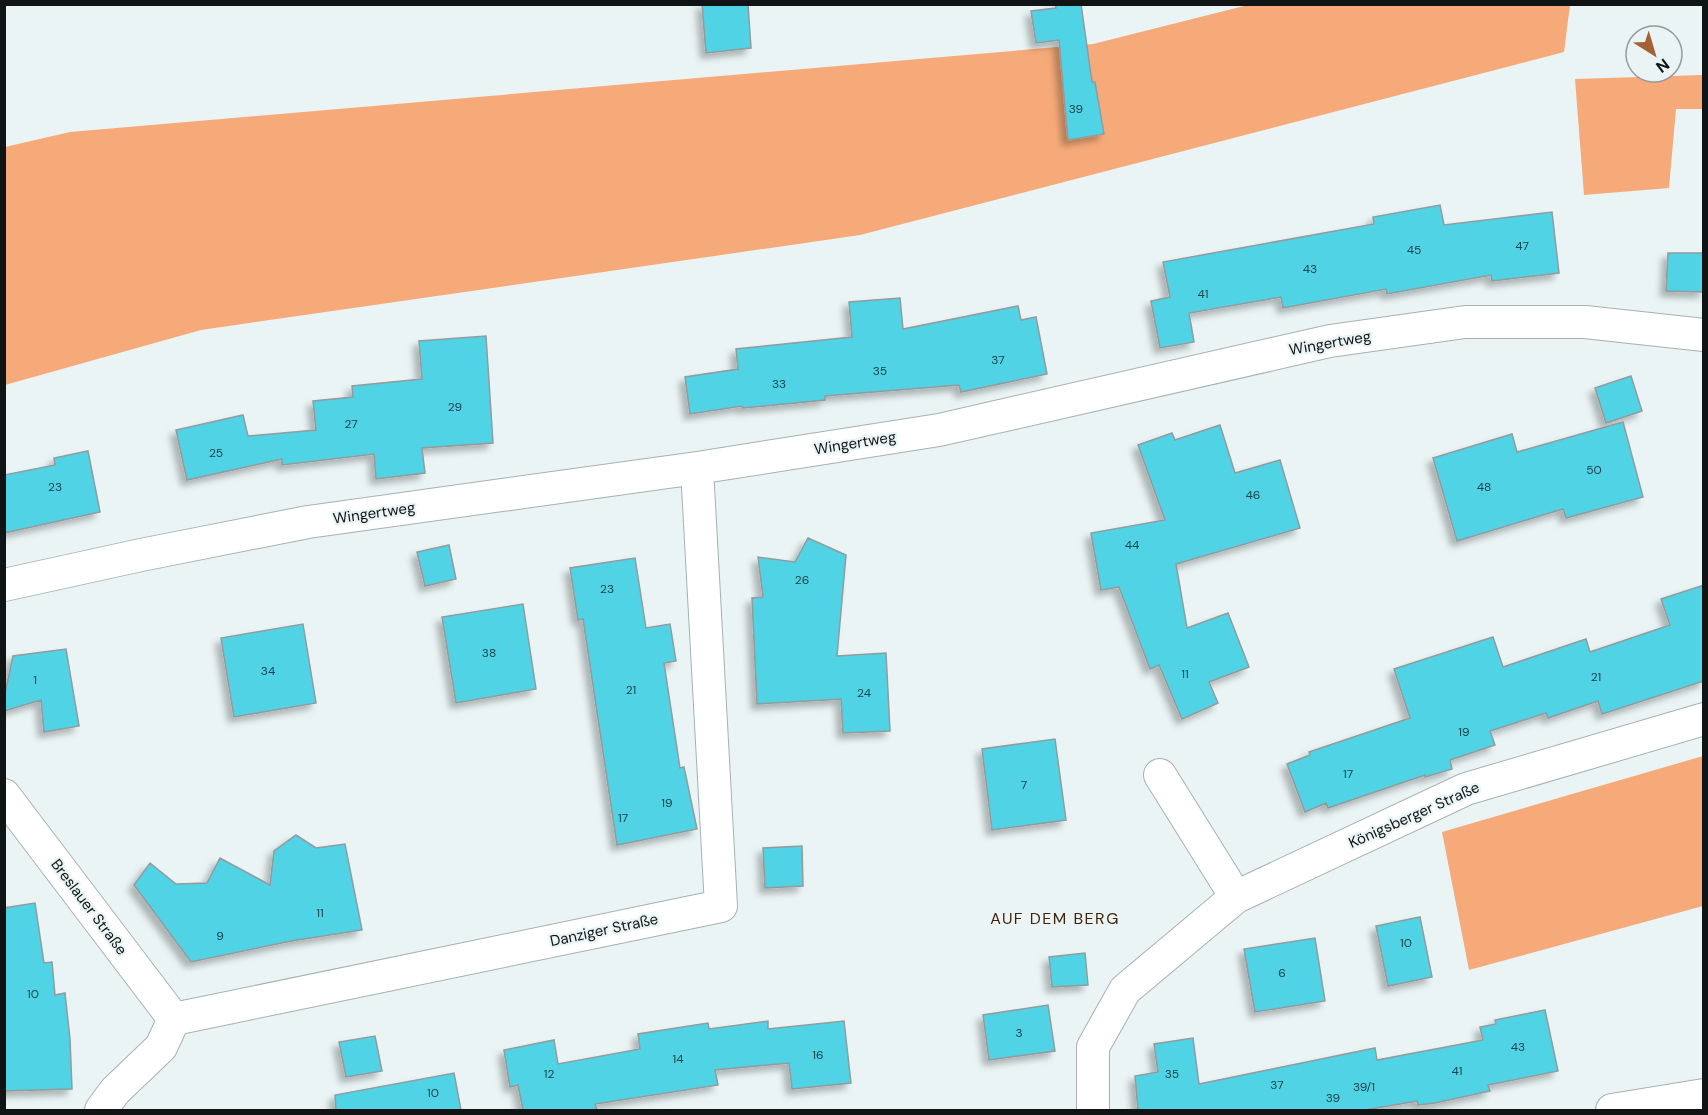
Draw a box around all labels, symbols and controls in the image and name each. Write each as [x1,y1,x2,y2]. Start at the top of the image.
north arrow [1624,24,1684,84]
text: N [1652,54,1674,77]
house number: 39 [1069,101,1083,117]
house number: 47 [1515,238,1529,254]
house number: 45 [1407,242,1421,258]
house number: 43 [1303,261,1317,277]
house number: 41 [1197,286,1209,302]
street label: Wingertweg [1288,326,1372,360]
house number: 37 [991,352,1005,368]
house number: 35 [873,363,887,379]
house number: 33 [772,376,786,392]
house number: 29 [448,399,462,415]
house number: 27 [344,416,358,432]
street label: Wingertweg [813,427,897,459]
house number: 25 [209,445,223,461]
house number: 50 [1586,462,1602,478]
house number: 23 [48,479,62,495]
house number: 48 [1477,479,1491,495]
house number: 46 [1246,487,1260,503]
street label: Wingertweg [332,497,416,529]
house number: 44 [1125,537,1139,553]
house number: 26 [795,572,809,588]
house number: 23 [600,581,614,597]
house number: 38 [482,645,496,661]
house number: 34 [261,663,275,679]
house number: 11 [1181,666,1189,682]
house number: 21 [1591,669,1601,685]
house number: 1 [33,672,37,688]
house number: 21 [626,682,636,698]
house number: 24 [857,685,871,701]
house number: 19 [1458,724,1470,740]
house number: 17 [1343,766,1353,782]
house number: 7 [1021,777,1027,793]
street label: Königsberger Straße [1345,777,1483,853]
house number: 19 [661,795,673,811]
house number: 17 [618,810,628,826]
street label: Breslauer Straße [46,855,132,959]
house number: 11 [316,905,324,921]
district label: AUF DEM BERG [990,908,1120,929]
street label: Danziger Straße [548,909,660,951]
house number: 9 [216,928,224,944]
house number: 10 [1400,935,1412,951]
house number: 6 [1278,965,1286,981]
house number: 10 [27,986,39,1002]
house number: 3 [1015,1025,1023,1041]
house number: 43 [1511,1039,1525,1055]
house number: 16 [812,1047,824,1063]
house number: 14 [672,1051,684,1067]
house number: 41 [1451,1063,1463,1079]
house number: 12 [544,1066,554,1082]
house number: 35 [1165,1066,1179,1082]
house number: 37 [1270,1077,1284,1093]
house number: 39/1 [1353,1079,1375,1095]
house number: 10 [427,1085,439,1101]
house number: 39 [1326,1090,1340,1106]

